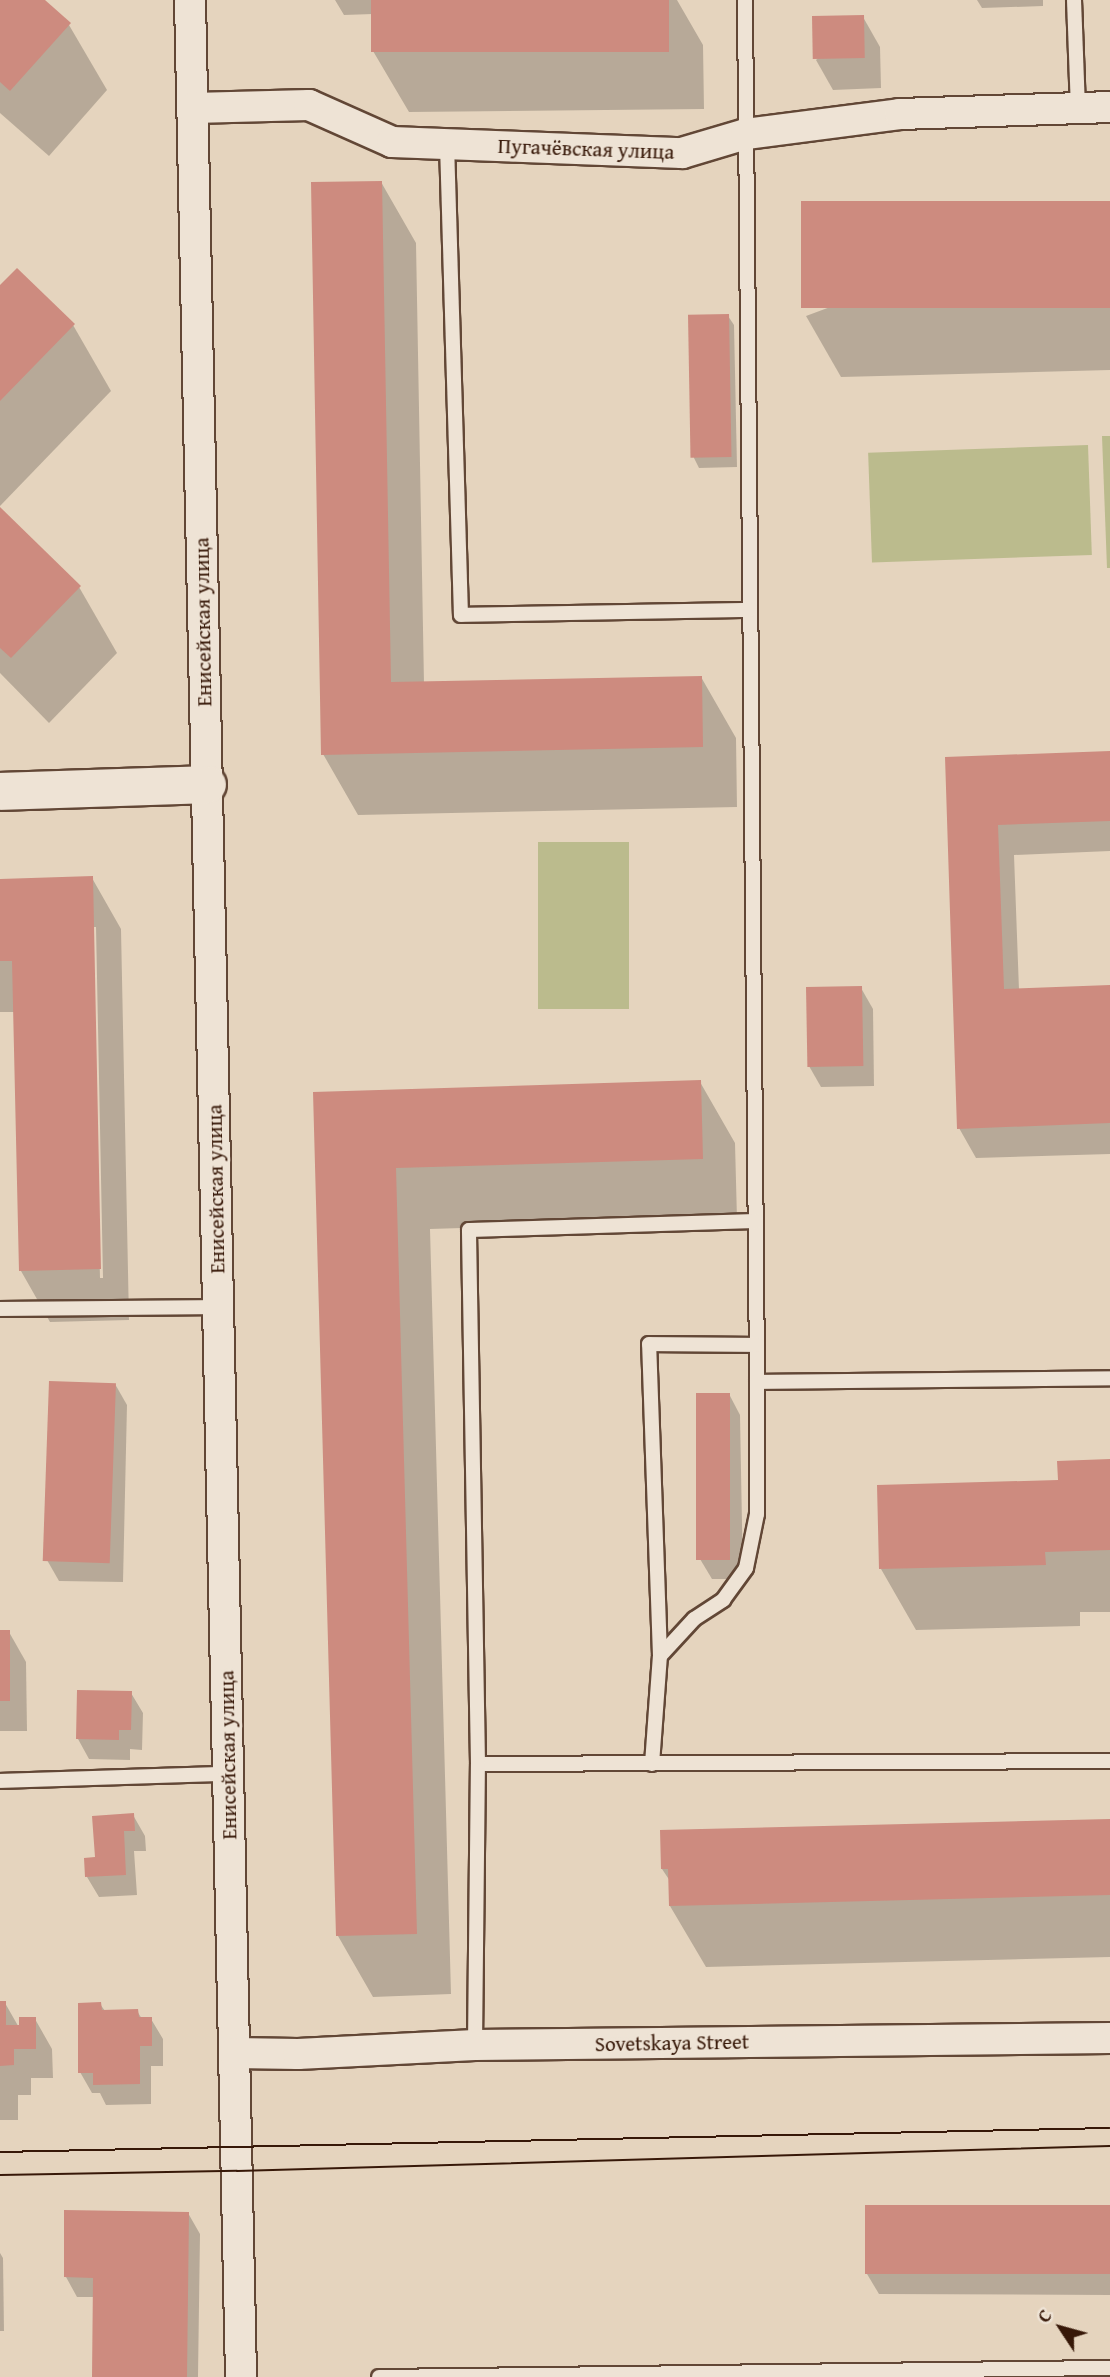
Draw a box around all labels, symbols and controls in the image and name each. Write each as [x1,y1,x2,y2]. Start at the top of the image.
street label: Пугачёвская улица [497,133,675,165]
street label: Енисейская улица [189,537,217,707]
street label: Енисейская улица [202,1104,230,1274]
street label: Енисейская улица [214,1670,242,1840]
street label: Sovetskaya Street [595,2029,749,2057]
north arrow [1026,2293,1096,2363]
text: С [1030,2303,1058,2328]

